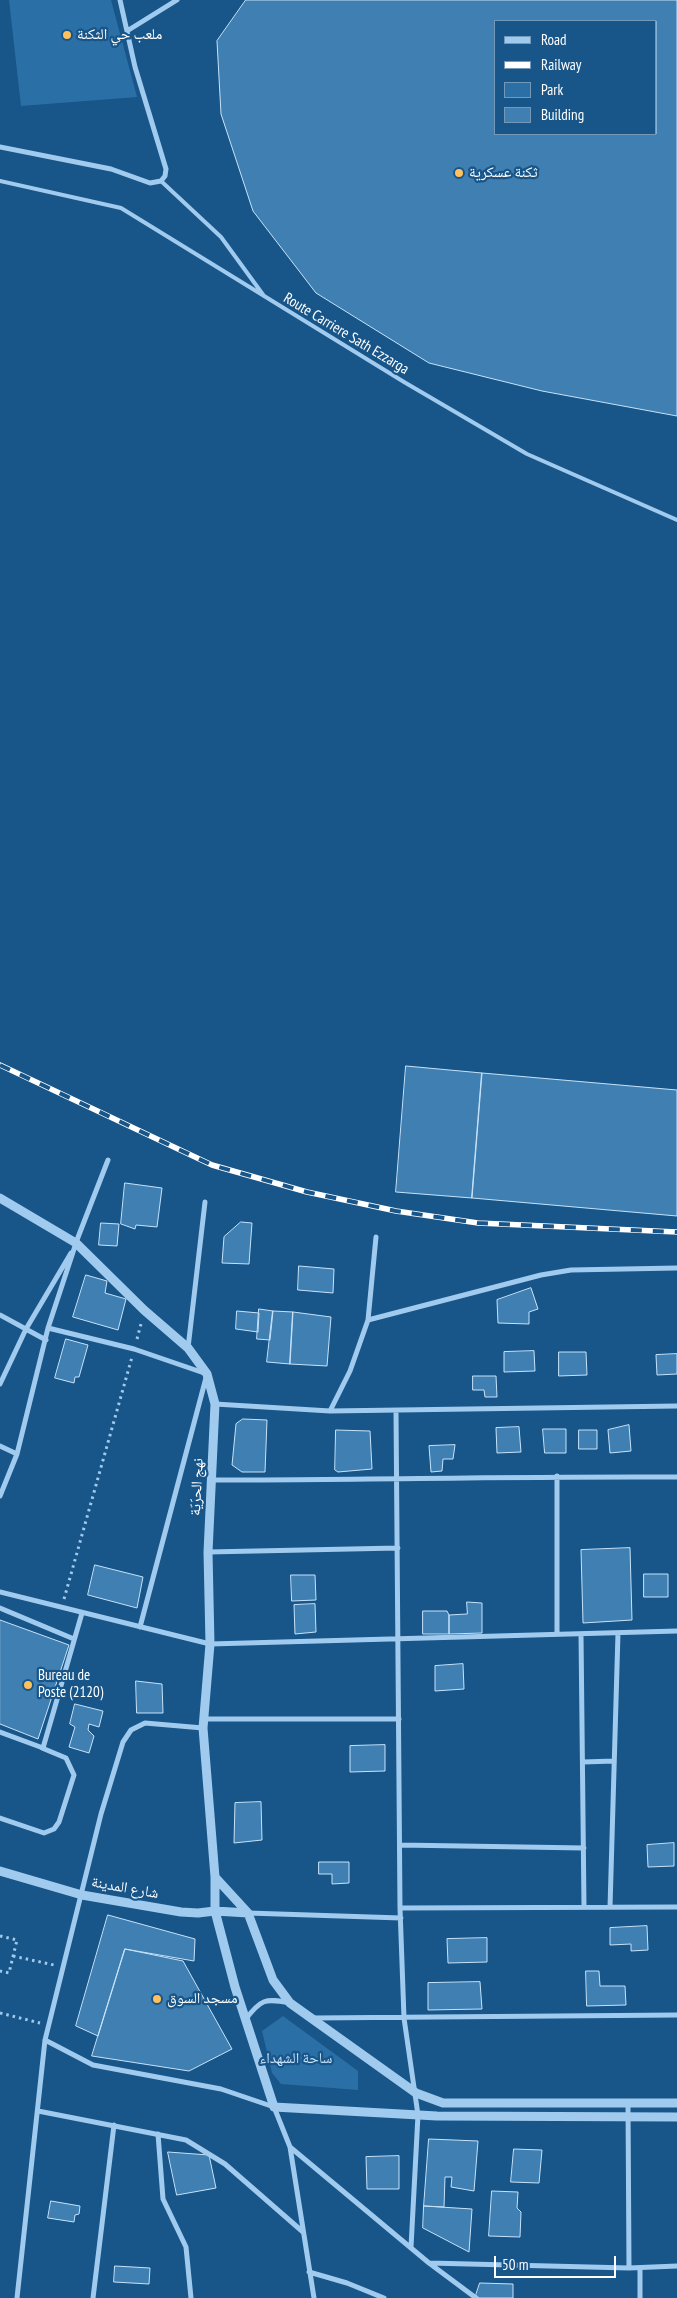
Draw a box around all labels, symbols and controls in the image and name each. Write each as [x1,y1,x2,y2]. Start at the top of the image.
legend [494,20,657,135]
place label: ملعب حي الثكنة [77,26,162,44]
marker: ملعب حي الثكنة [61,29,73,41]
text: Road [541,30,567,49]
text: Railway [541,55,581,74]
text: Park [541,80,563,99]
text: Building [541,105,584,124]
place label: ثكنة عسكرية [469,164,538,182]
marker: ثكنة عسكرية [453,167,465,179]
street label: Route Carriere Sath Ezzarga [280,289,412,379]
street label: نهج الحرّيّة [187,1458,207,1516]
place label: Bureau de Poste (2120) [38,1667,103,1702]
marker: Bureau de Poste (2120) [22,1679,34,1691]
street label: شارع المدينة [90,1873,160,1903]
place label: مسجد السوق [167,1990,237,2008]
marker: مسجد السوق [151,1993,163,2005]
park label: ساحة الشهداء [260,2050,332,2068]
scale bar [497,2246,620,2278]
text: 50 m [502,2255,528,2274]

